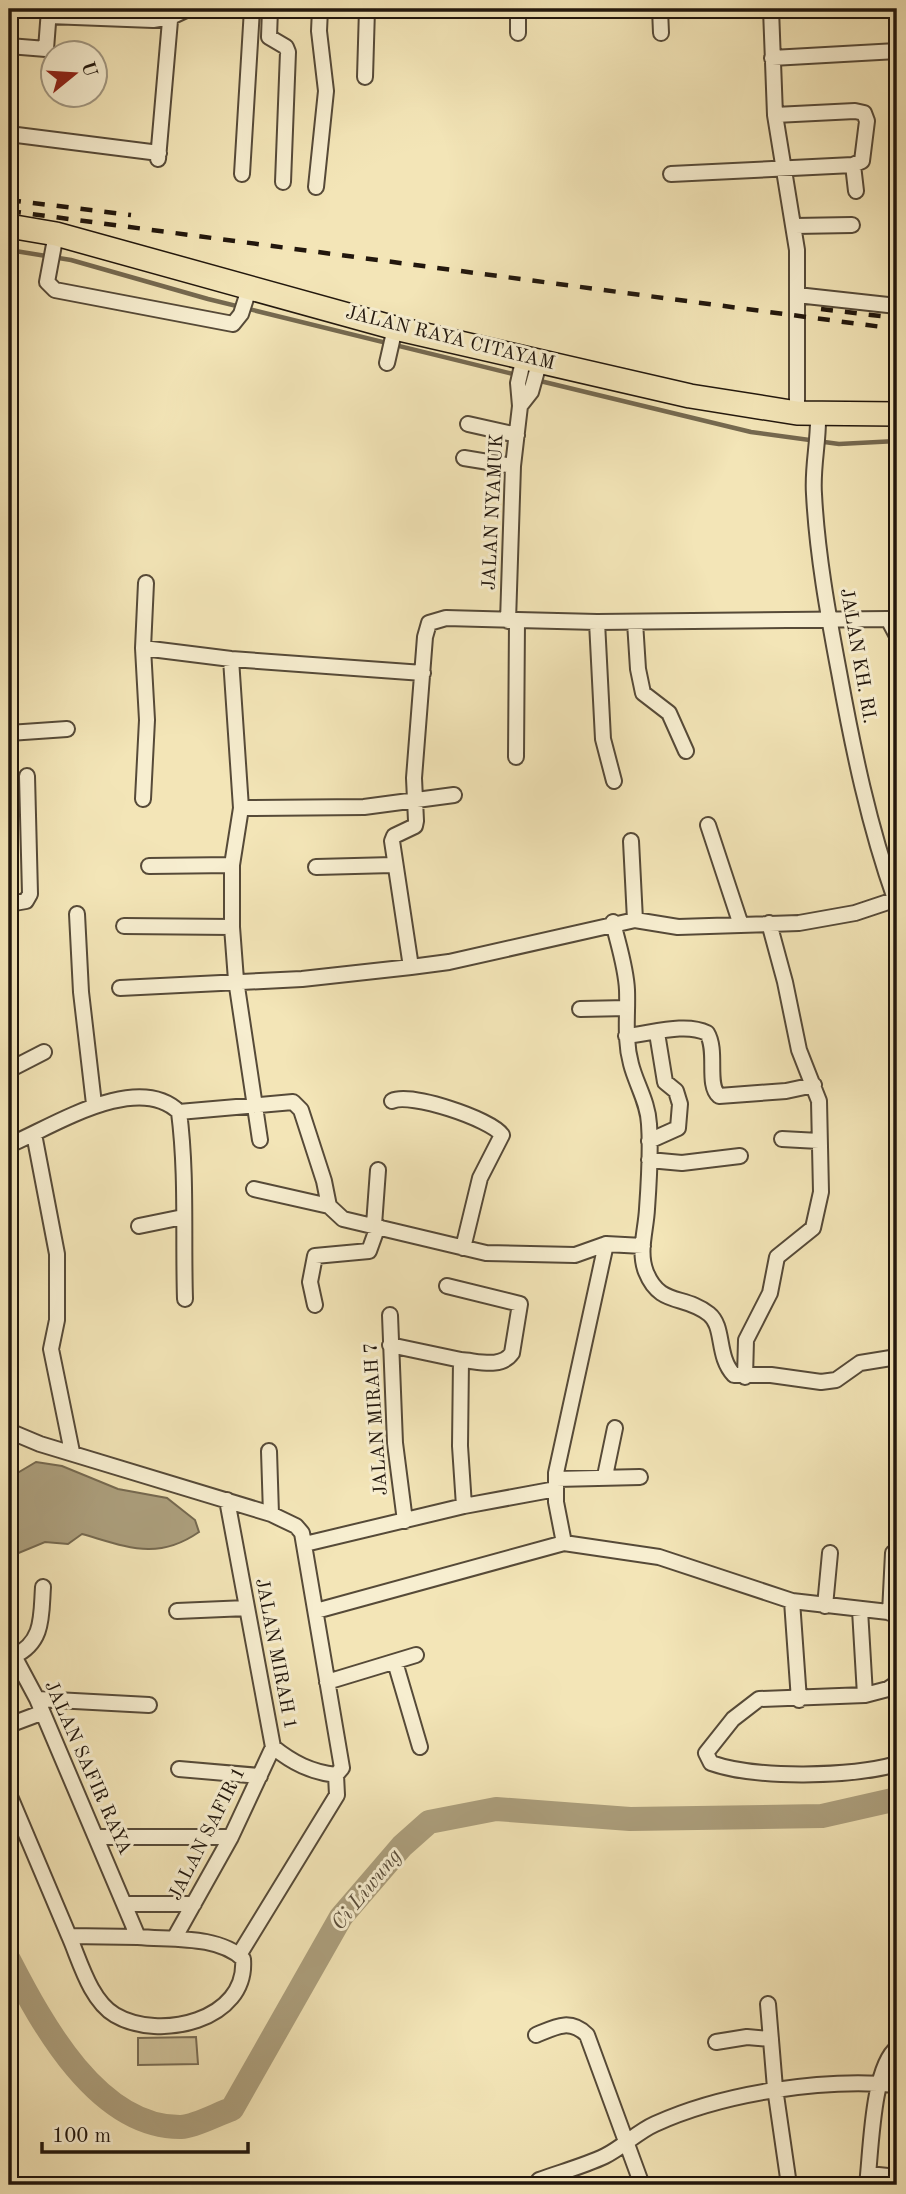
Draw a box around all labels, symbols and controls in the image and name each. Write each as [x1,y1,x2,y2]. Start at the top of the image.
north arrow [38,38,108,108]
text: U [76,59,99,80]
street label: JALAN RAYA CITAYAM [344,304,557,374]
street label: JALAN NYAMUK [480,433,508,591]
street label: JALAN KH. RI. [836,587,878,725]
street label: JALAN MIRAH 7 [362,1342,392,1496]
street label: JALAN MIRAH 1 [251,1577,299,1731]
street label: JALAN SAFIR RAYA [40,1678,134,1858]
street label: JALAN SAFIR 1 [166,1764,250,1904]
water label: Ci Liwung [328,1846,406,1934]
scale bar [42,2110,248,2154]
text: 100 m [52,2126,111,2147]

